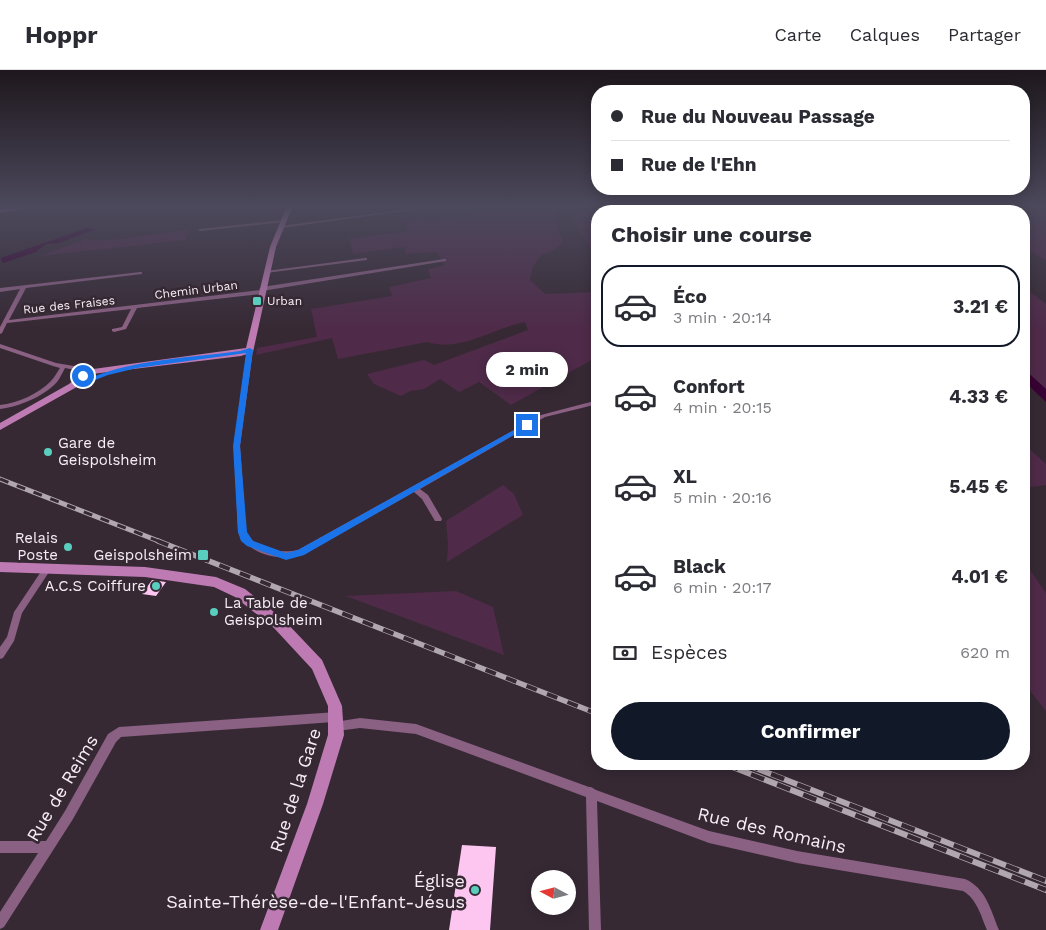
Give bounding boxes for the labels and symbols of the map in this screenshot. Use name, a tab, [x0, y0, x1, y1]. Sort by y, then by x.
street label: Chemin Urban	[154, 278, 238, 302]
street label: Rue des Fraises	[22, 293, 116, 317]
place label: Urban	[267, 294, 302, 308]
marker: Urban	[251, 295, 263, 307]
callout: 2 min	[486, 352, 568, 388]
route start	[72, 365, 94, 387]
route end	[516, 414, 538, 436]
place label: Gare de Geispolsheim	[58, 434, 157, 469]
marker: Gare de Geispolsheim	[42, 446, 54, 458]
place label: Relais Poste	[15, 529, 58, 564]
marker: Relais Poste	[62, 541, 74, 553]
place label: Geispolsheim	[93, 546, 192, 564]
marker: Geispolsheim	[196, 548, 210, 562]
place label: A.C.S Coiffure	[45, 577, 146, 595]
marker: A.C.S Coiffure	[150, 580, 162, 592]
place label: La Table de Geispolsheim	[224, 594, 323, 629]
marker: La Table de Geispolsheim	[208, 606, 220, 618]
street label: Rue de la Gare	[265, 725, 325, 855]
street label: Rue de Reims	[22, 731, 102, 845]
street label: Rue des Romains	[696, 803, 848, 857]
place label: Église Sainte-Thérèse-de-l'Enfant-Jésus	[166, 870, 465, 912]
north arrow	[531, 870, 576, 915]
marker: Église Sainte-Thérèse-de-l'Enfant-Jésus	[469, 884, 481, 896]

